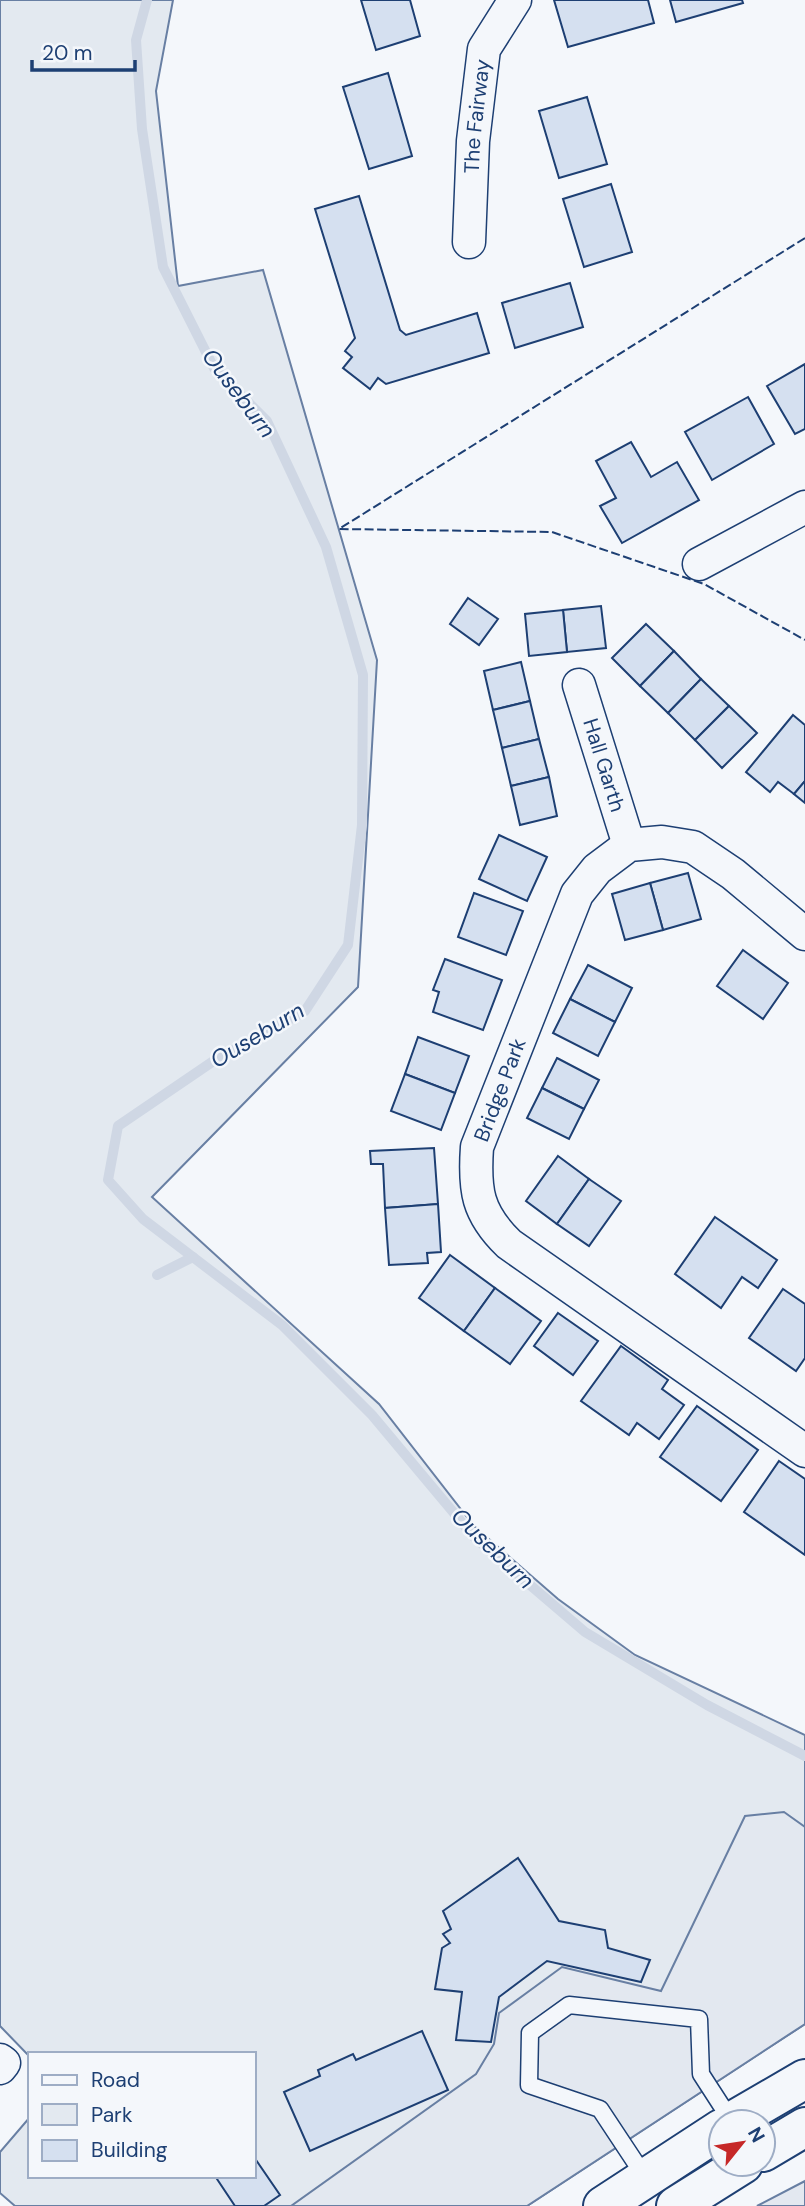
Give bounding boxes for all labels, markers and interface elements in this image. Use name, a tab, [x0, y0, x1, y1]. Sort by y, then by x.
scale bar	[32, 28, 135, 72]
text: 20 m	[42, 39, 93, 67]
street label: The Fairway	[458, 57, 497, 174]
water label: Ouseburn	[196, 342, 282, 444]
street label: Hall Garth	[576, 715, 632, 815]
water label: Ouseburn	[204, 995, 310, 1075]
street label: Bridge Park	[467, 1034, 533, 1146]
water label: Ouseburn	[445, 1501, 541, 1595]
legend	[28, 2052, 256, 2178]
text: Road	[91, 2066, 140, 2094]
text: Park	[91, 2101, 133, 2129]
north arrow	[707, 2108, 777, 2178]
text: N	[742, 2122, 771, 2147]
text: Building	[91, 2136, 168, 2164]

